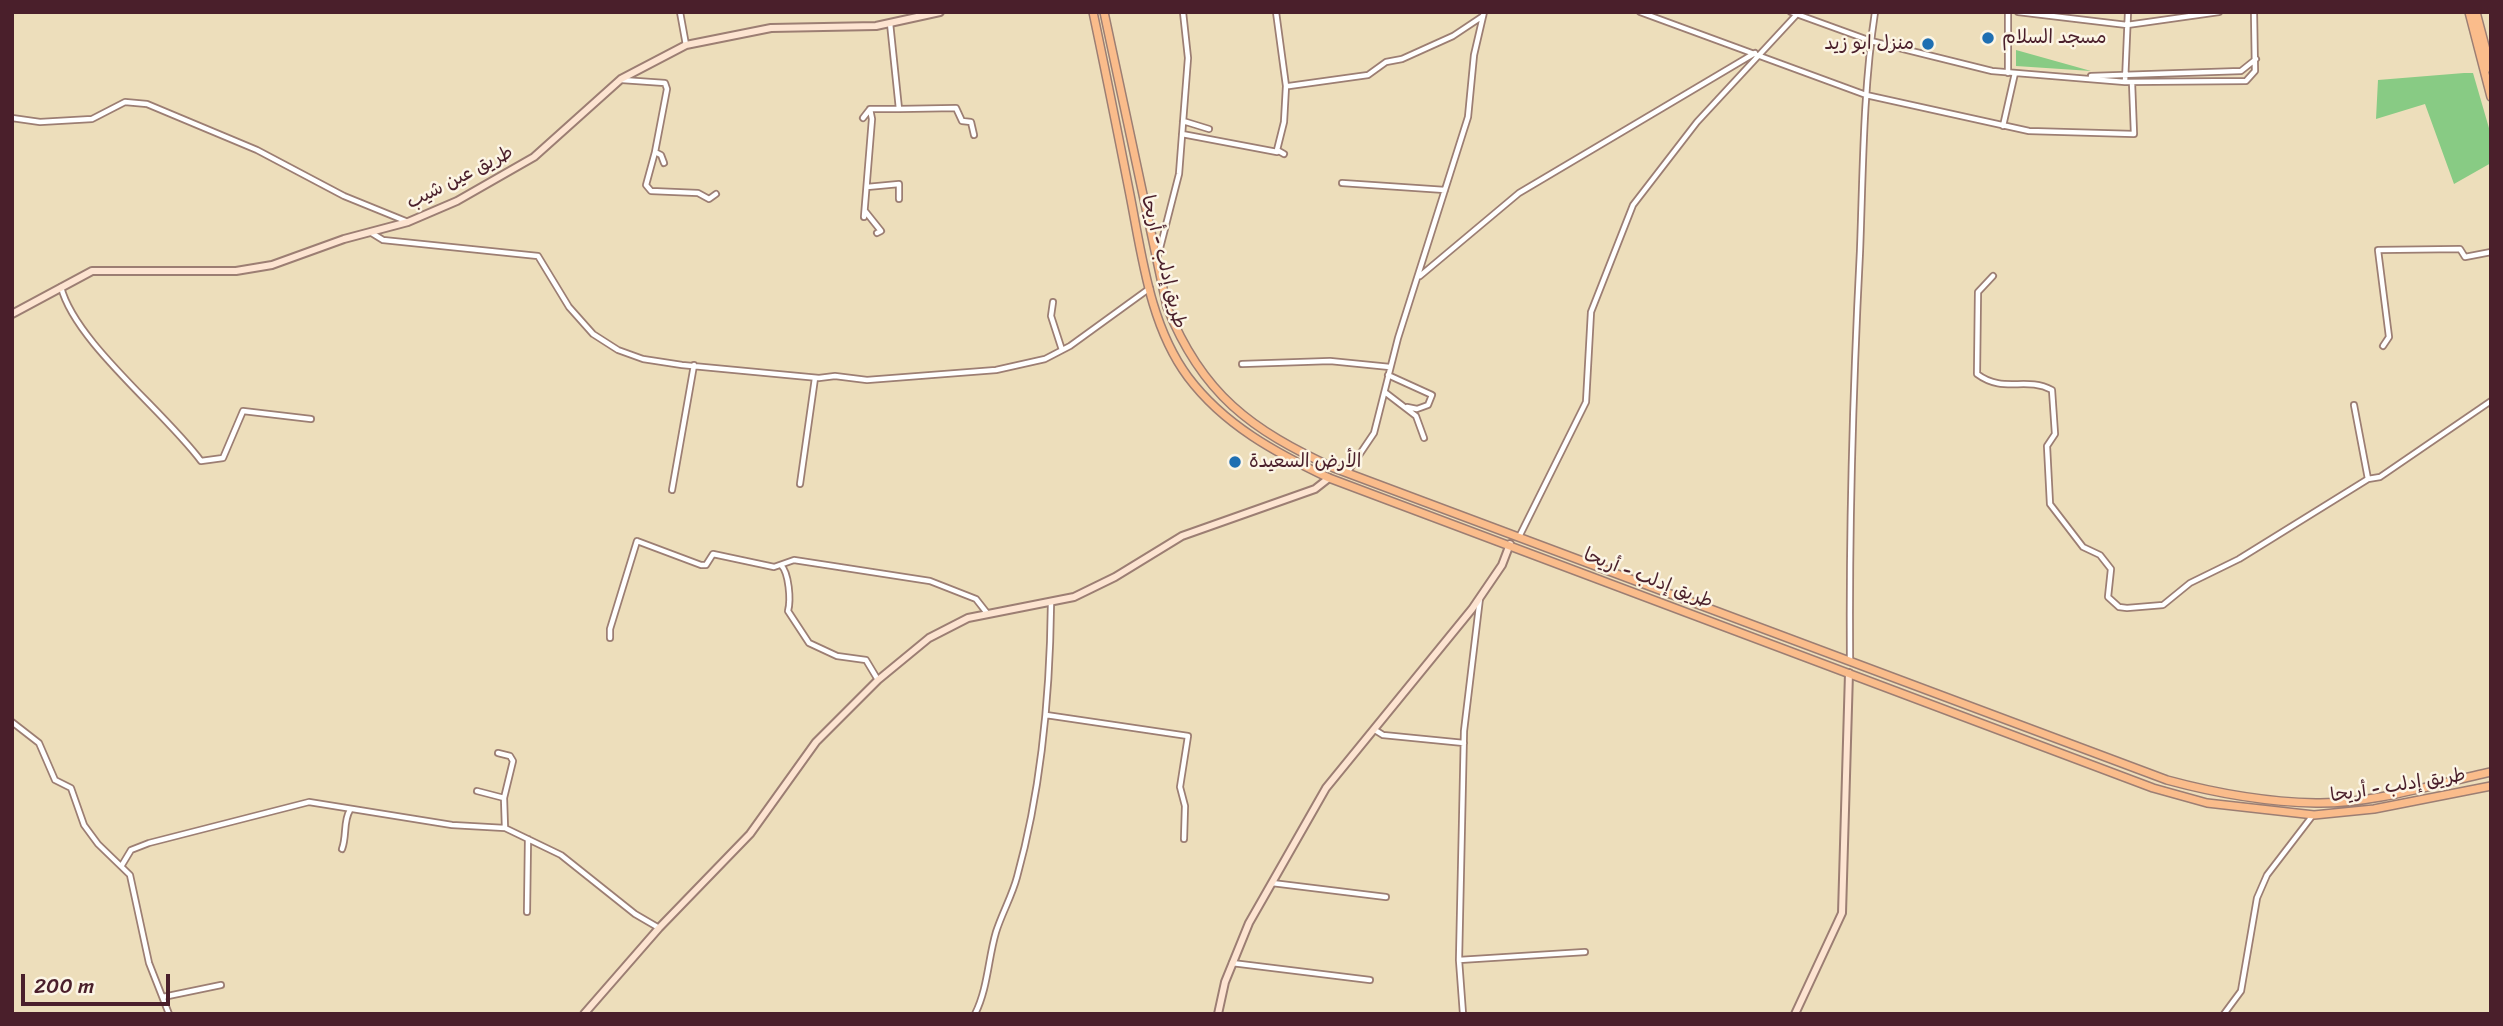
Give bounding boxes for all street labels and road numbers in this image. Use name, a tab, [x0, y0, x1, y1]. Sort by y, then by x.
street label: طريق عين شيب	[403, 141, 517, 215]
street label: طريق إدلب - أريحا	[1135, 193, 1191, 331]
street label: طريق إدلب - أريحا	[1580, 544, 1716, 614]
street label: طريق إدلب - أريحا	[2329, 764, 2467, 808]

